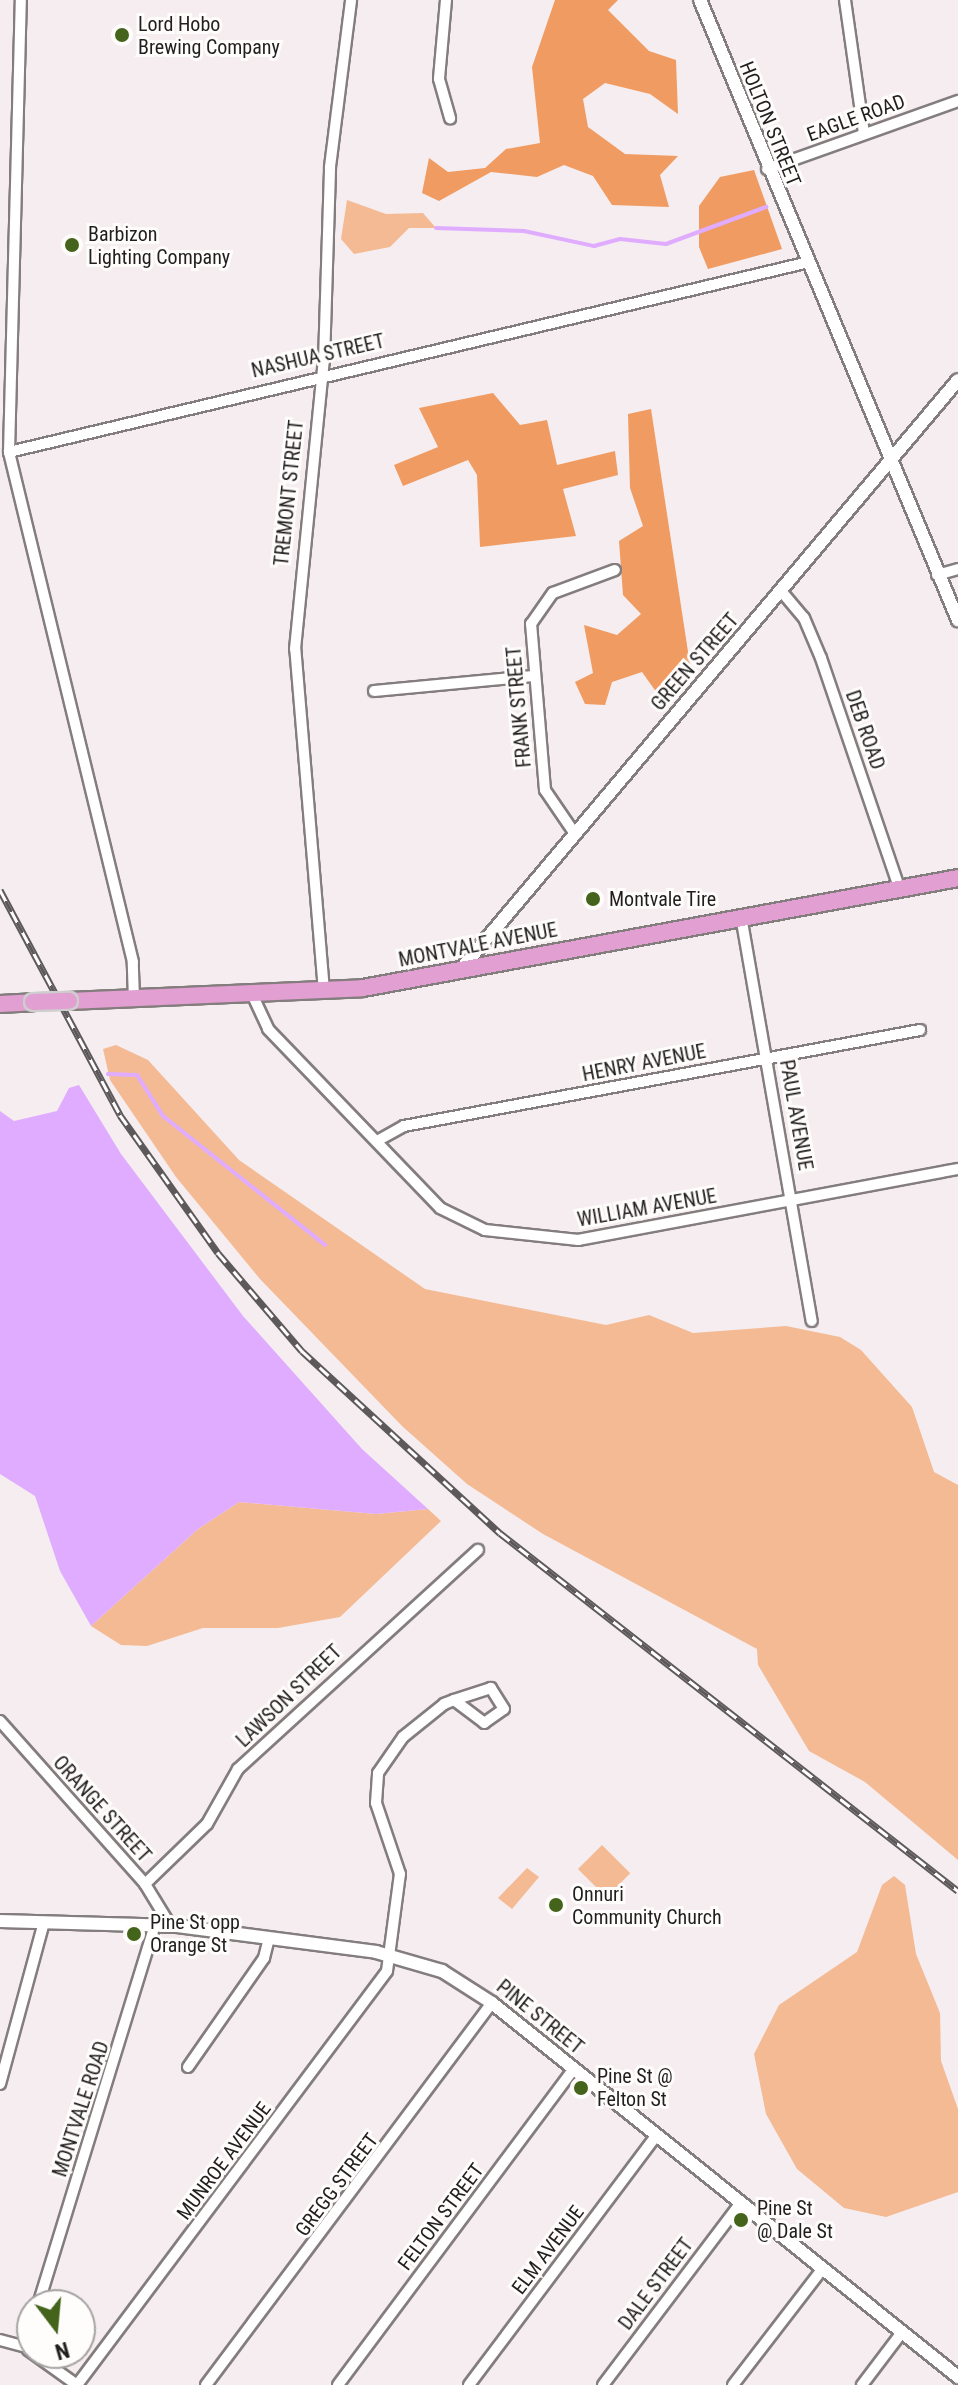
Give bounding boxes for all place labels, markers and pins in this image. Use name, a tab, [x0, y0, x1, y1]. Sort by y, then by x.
place label: Lord Hobo Brewing Company	[138, 12, 280, 59]
marker: Lord Hobo Brewing Company	[113, 26, 131, 44]
place label: Barbizon Lighting Company	[88, 222, 230, 269]
marker: Barbizon Lighting Company	[63, 236, 81, 254]
place label: Montvale Tire	[609, 887, 717, 911]
marker: Montvale Tire	[584, 890, 602, 908]
place label: Onnuri Community Church	[572, 1882, 722, 1929]
marker: Onnuri Community Church	[547, 1896, 565, 1914]
place label: Pine St opp Orange St	[150, 1910, 240, 1957]
marker: Pine St opp Orange St	[125, 1925, 143, 1943]
place label: Pine St @ Felton St	[597, 2064, 673, 2111]
marker: Pine St @ Felton St	[572, 2079, 590, 2097]
place label: Pine St @ Dale St	[757, 2196, 833, 2243]
marker: Pine St @ Dale St	[732, 2211, 750, 2229]

